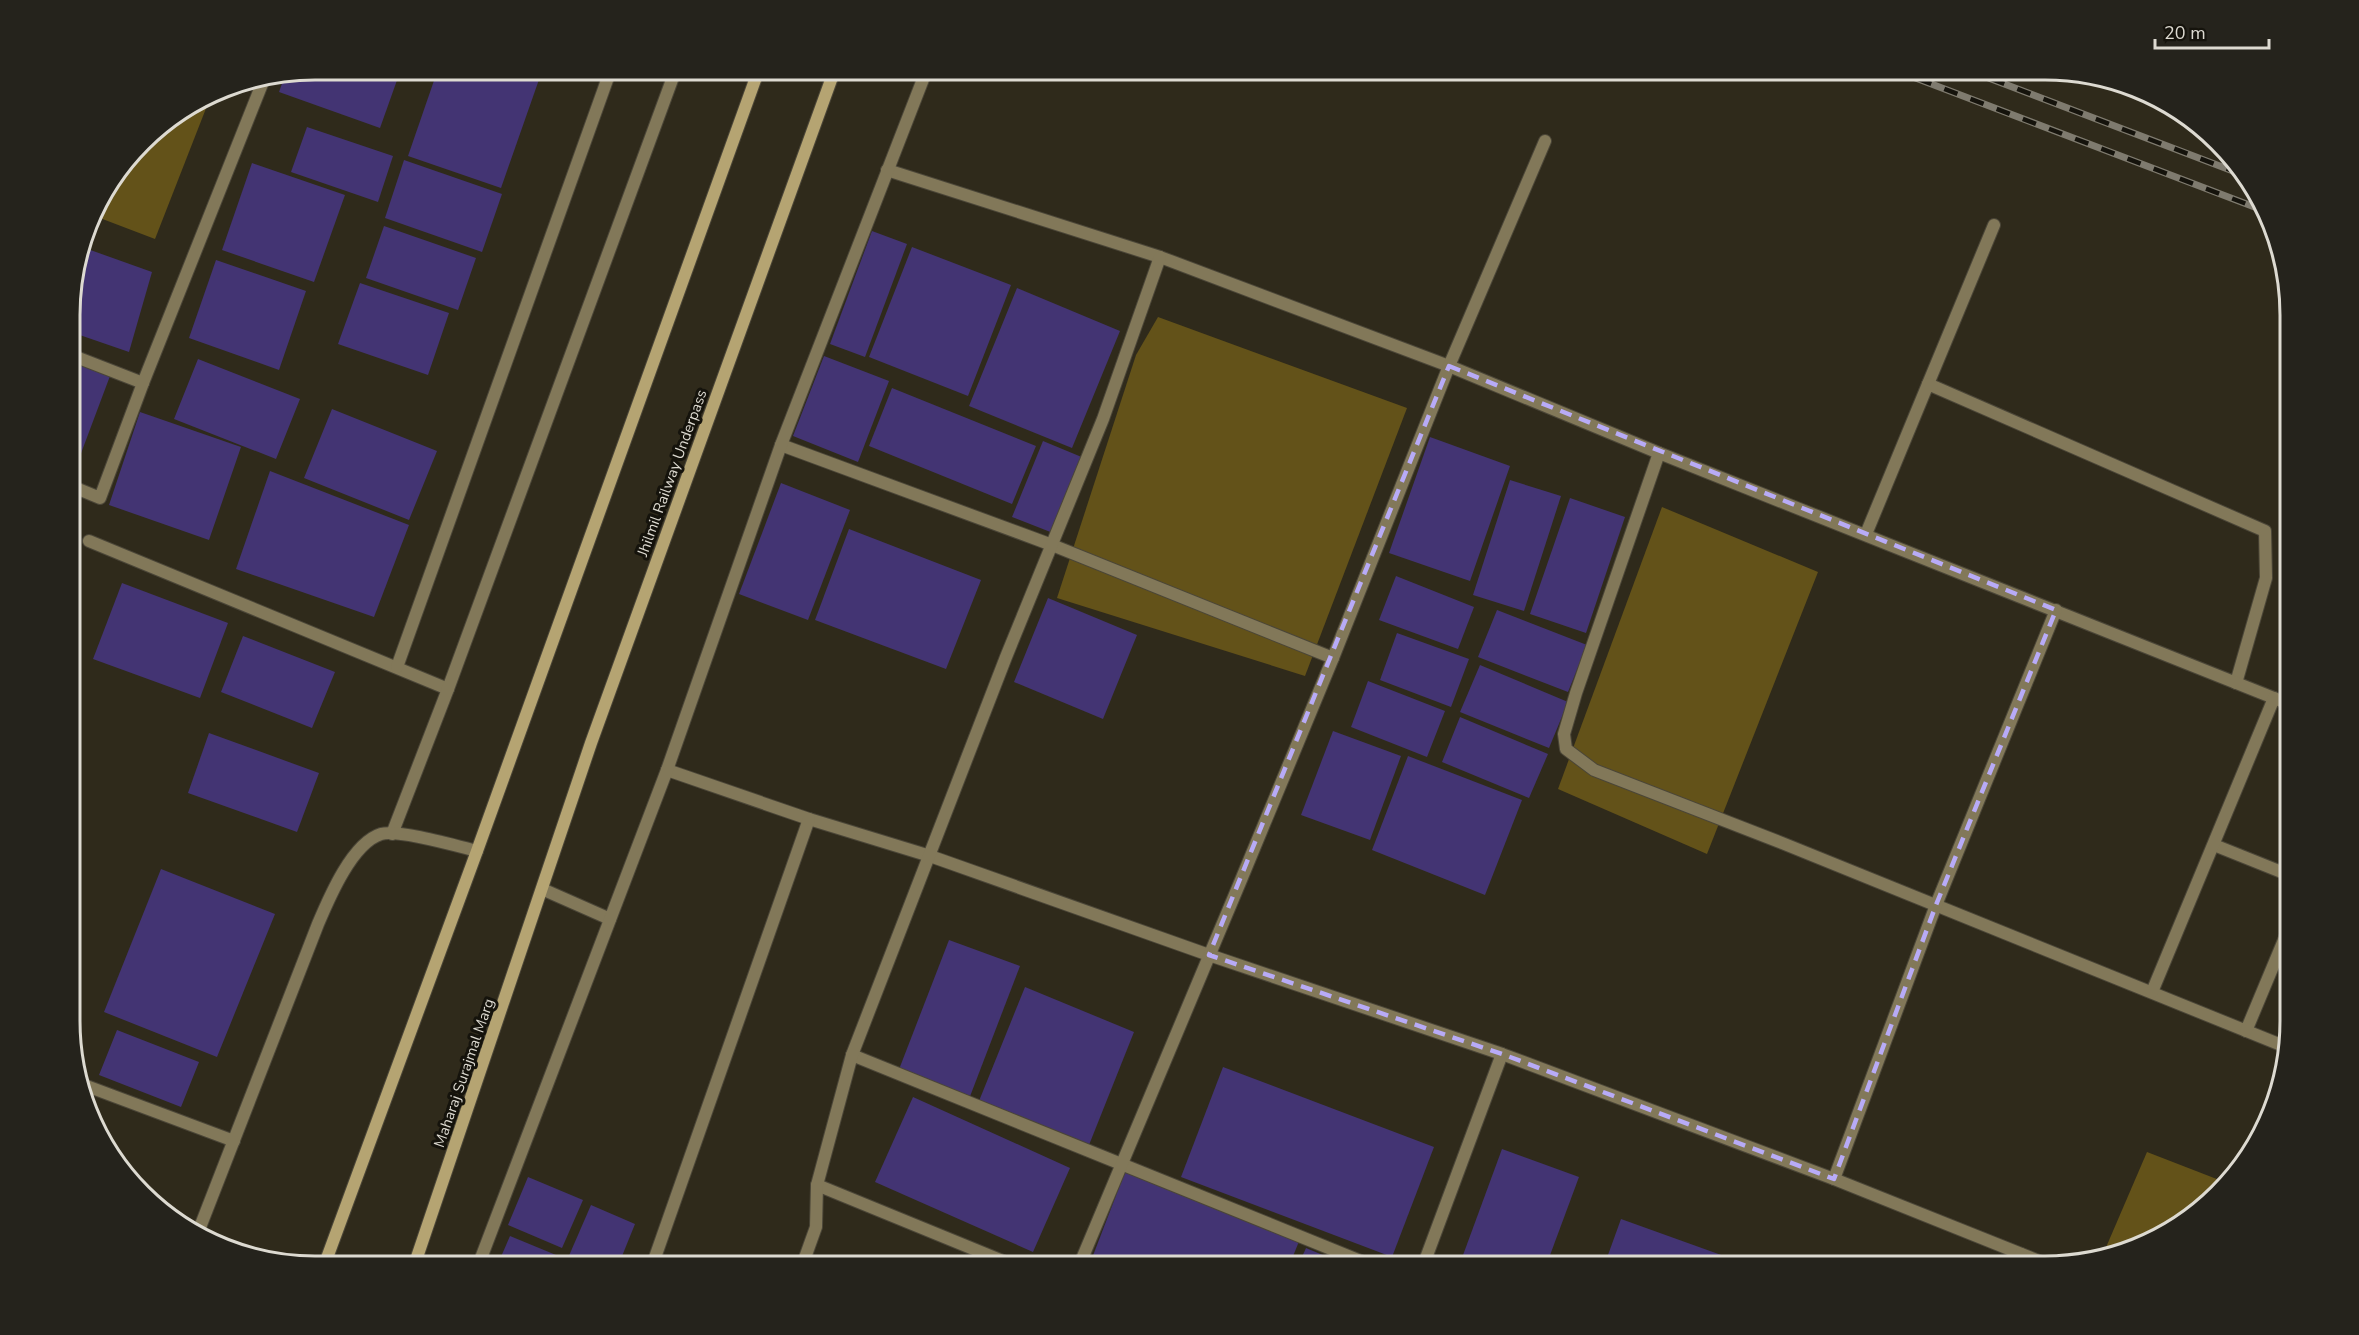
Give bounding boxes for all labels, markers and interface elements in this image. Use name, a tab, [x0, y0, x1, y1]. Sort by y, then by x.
scale bar	[2155, 12, 2269, 50]
text: 20 m	[2164, 21, 2206, 45]
street label: Jhilmil Railway Underpass	[632, 387, 712, 560]
street label: Maharaj Surajmal Marg	[429, 996, 499, 1150]

